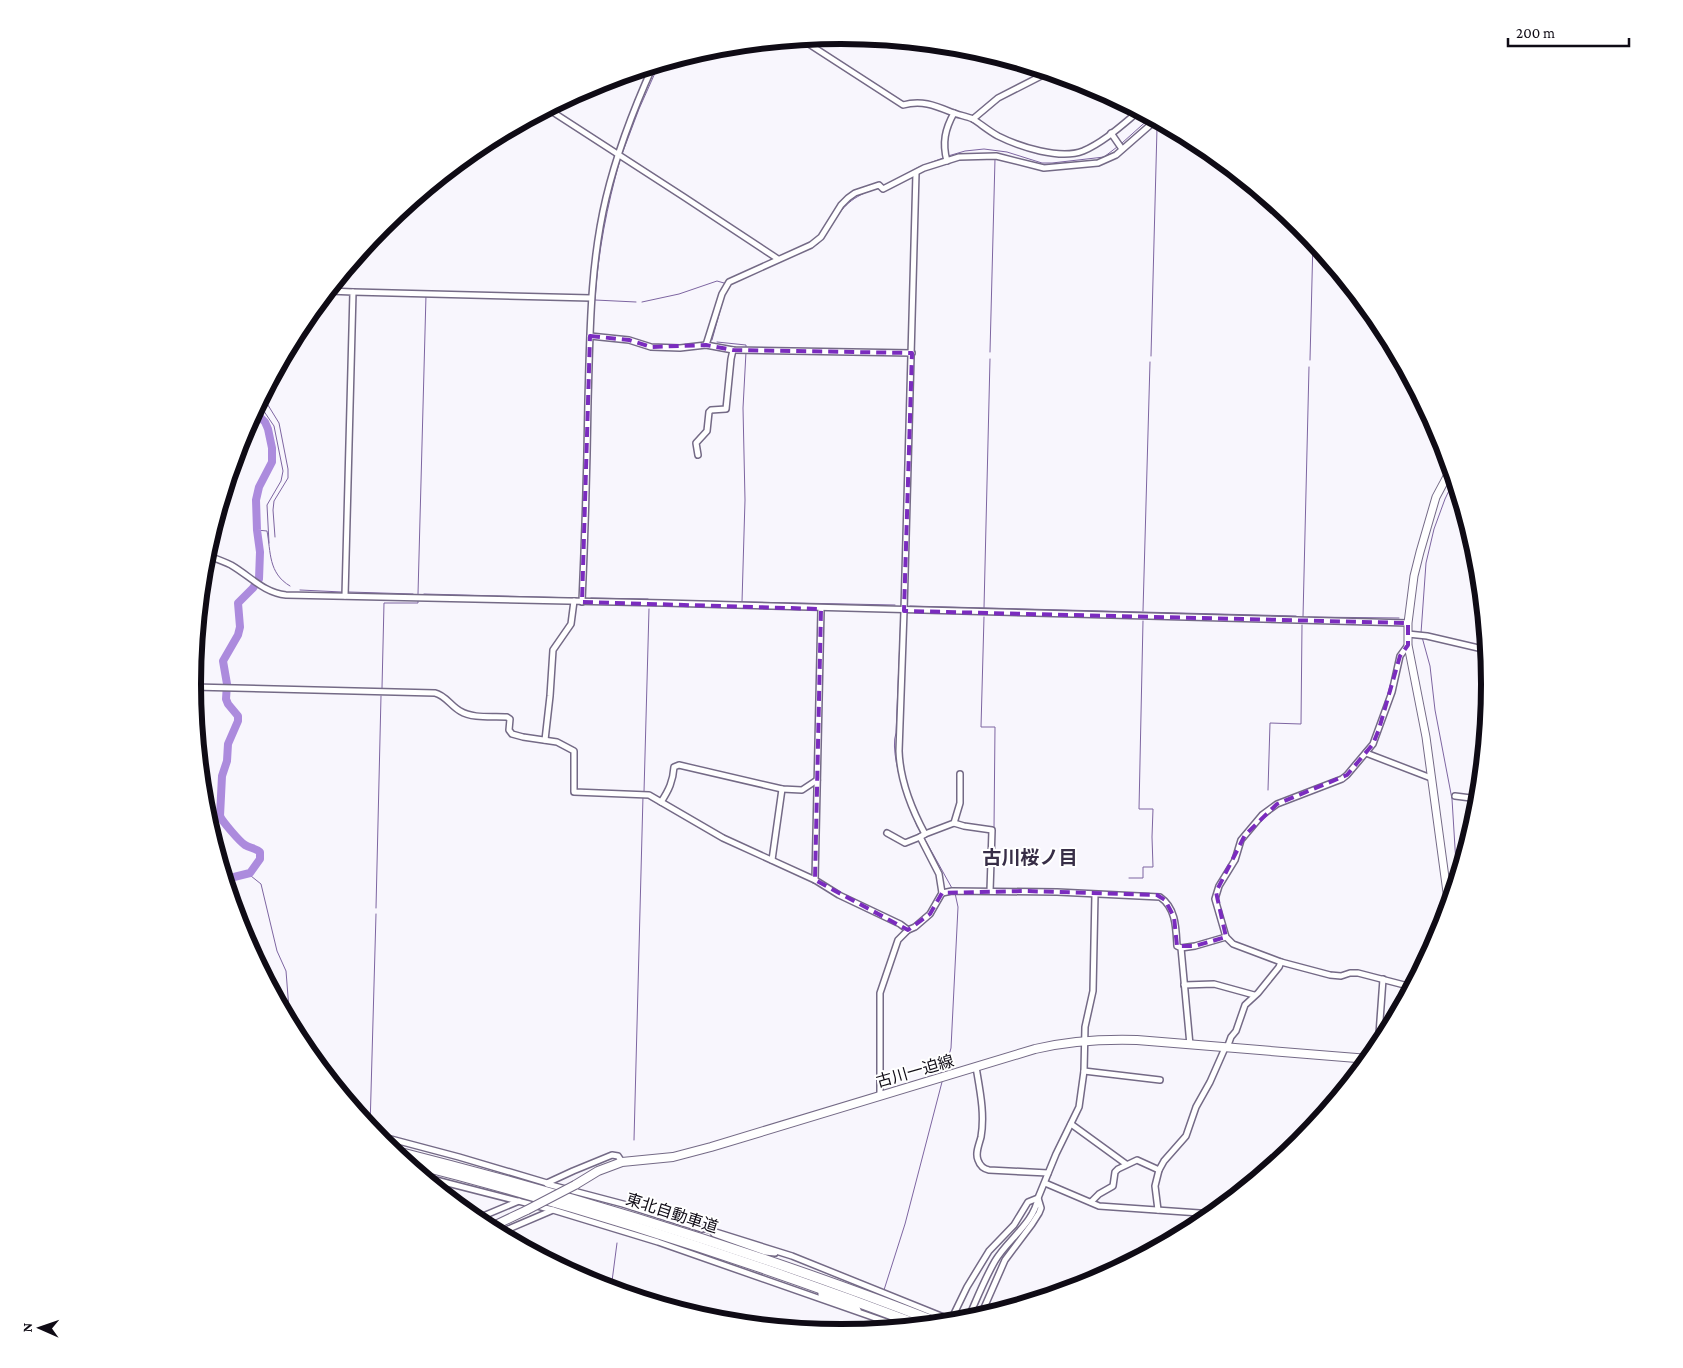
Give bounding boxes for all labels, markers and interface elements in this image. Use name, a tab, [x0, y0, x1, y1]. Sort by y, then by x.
scale bar	[1508, 15, 1629, 47]
text: 200 m	[1516, 25, 1555, 41]
district label: 古川桜ノ目	[982, 847, 1078, 868]
street label: 古川一迫線	[874, 1052, 956, 1090]
street label: 東北自動車道	[624, 1190, 720, 1236]
north arrow	[15, 1303, 65, 1353]
text: N	[19, 1322, 35, 1333]

